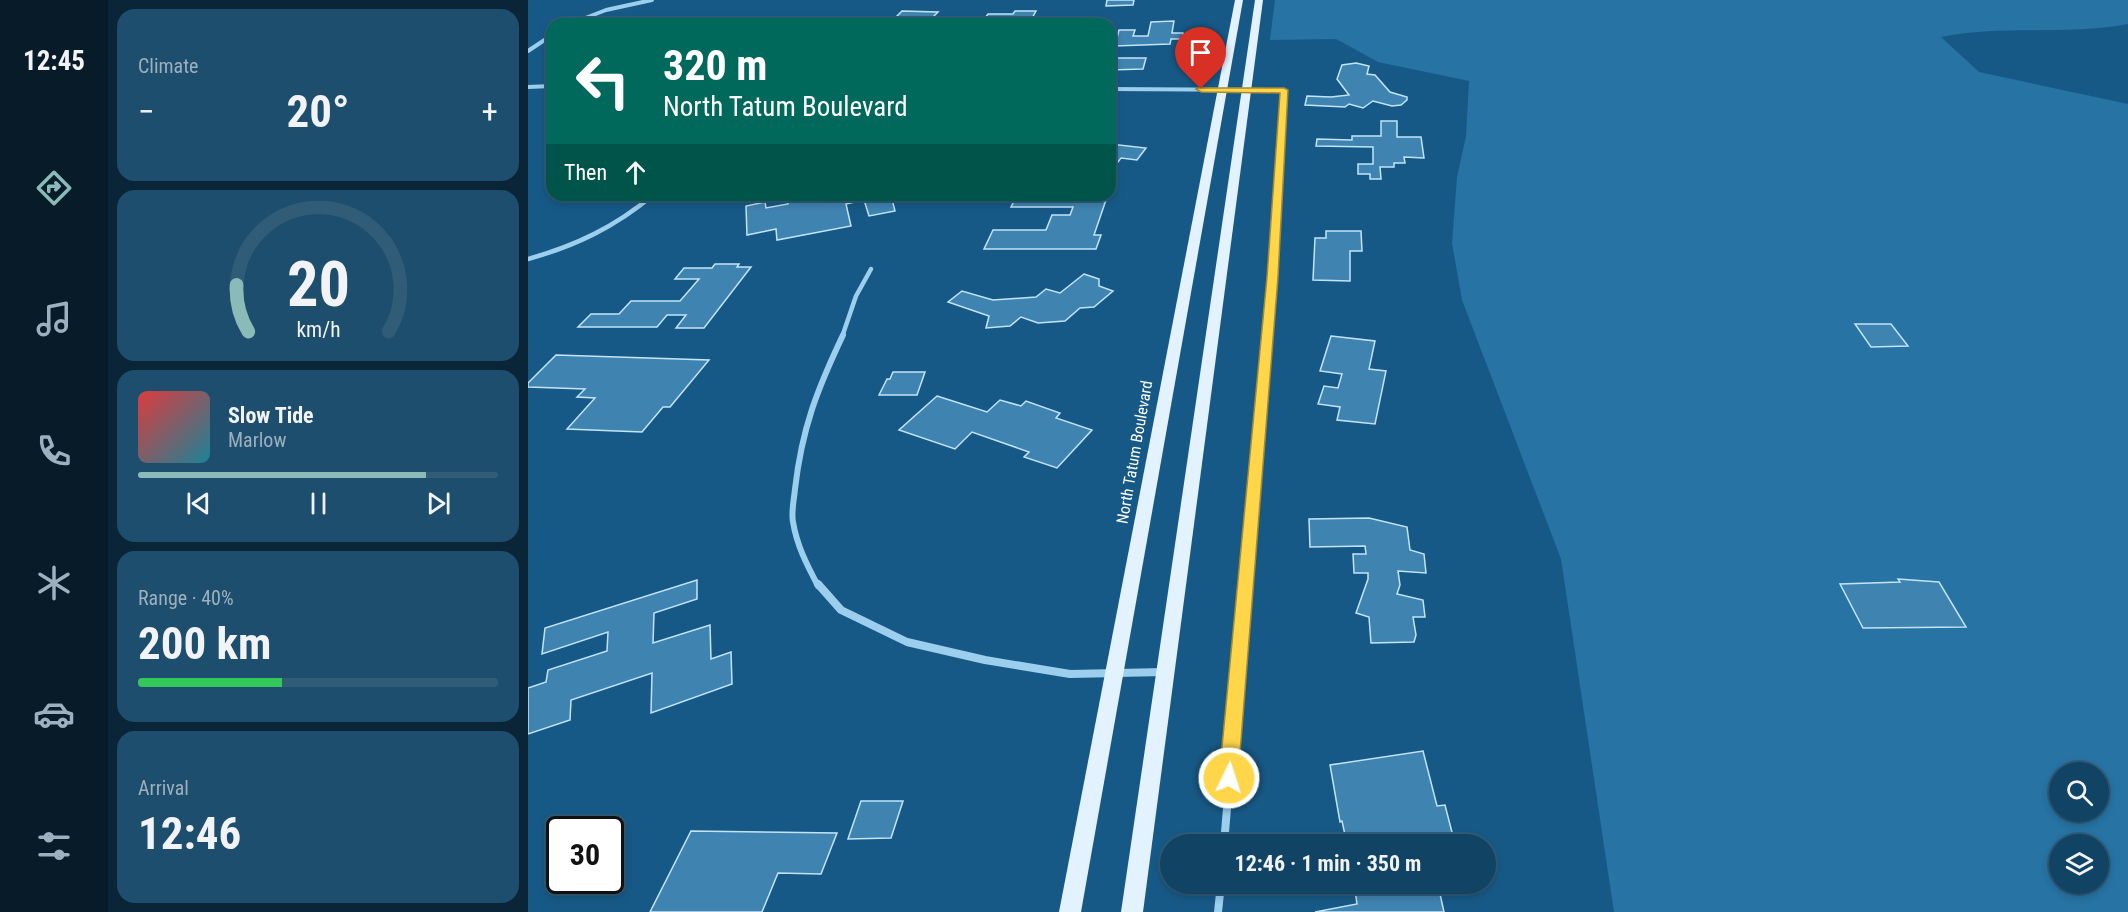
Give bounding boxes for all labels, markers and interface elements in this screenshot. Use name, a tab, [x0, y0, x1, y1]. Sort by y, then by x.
pin	[1175, 27, 1226, 89]
icon: arrive	[1184, 36, 1217, 69]
text: 320 m	[663, 41, 768, 90]
icon: left	[564, 42, 642, 120]
text: 12:45	[23, 45, 85, 77]
text: Climate	[138, 54, 198, 78]
text: 20°	[287, 85, 350, 138]
text: North Tatum Boulevard	[663, 91, 908, 123]
text: −	[138, 92, 155, 131]
text: +	[482, 92, 498, 131]
icon: ahead	[619, 156, 652, 189]
text: Then	[564, 160, 607, 185]
icon: directions	[33, 167, 75, 209]
text: 20	[286, 249, 350, 322]
icon: music	[33, 298, 75, 340]
text: km/h	[296, 318, 340, 343]
street label: North Tatum Boulevard	[1113, 379, 1156, 525]
text: Slow Tide	[228, 403, 314, 428]
text: Marlow	[228, 428, 286, 452]
icon: phone	[33, 430, 75, 472]
icon: previous	[182, 487, 215, 520]
icon: pause	[302, 487, 335, 520]
icon: next	[422, 487, 455, 520]
icon: climate	[33, 562, 75, 604]
text: Range · 40%	[138, 586, 234, 610]
text: 200 km	[138, 617, 271, 670]
icon: car	[33, 693, 75, 735]
position arrow	[1197, 746, 1261, 810]
map controls	[2049, 762, 2109, 894]
button: search	[2049, 762, 2109, 822]
text: Arrival	[138, 776, 189, 800]
text: 12:46	[138, 807, 241, 860]
speed limit sign: 30	[546, 816, 624, 894]
icon: filters	[33, 825, 75, 867]
button: layers	[2049, 834, 2109, 894]
text: 12:46 · 1 min · 350 m	[1235, 851, 1421, 876]

